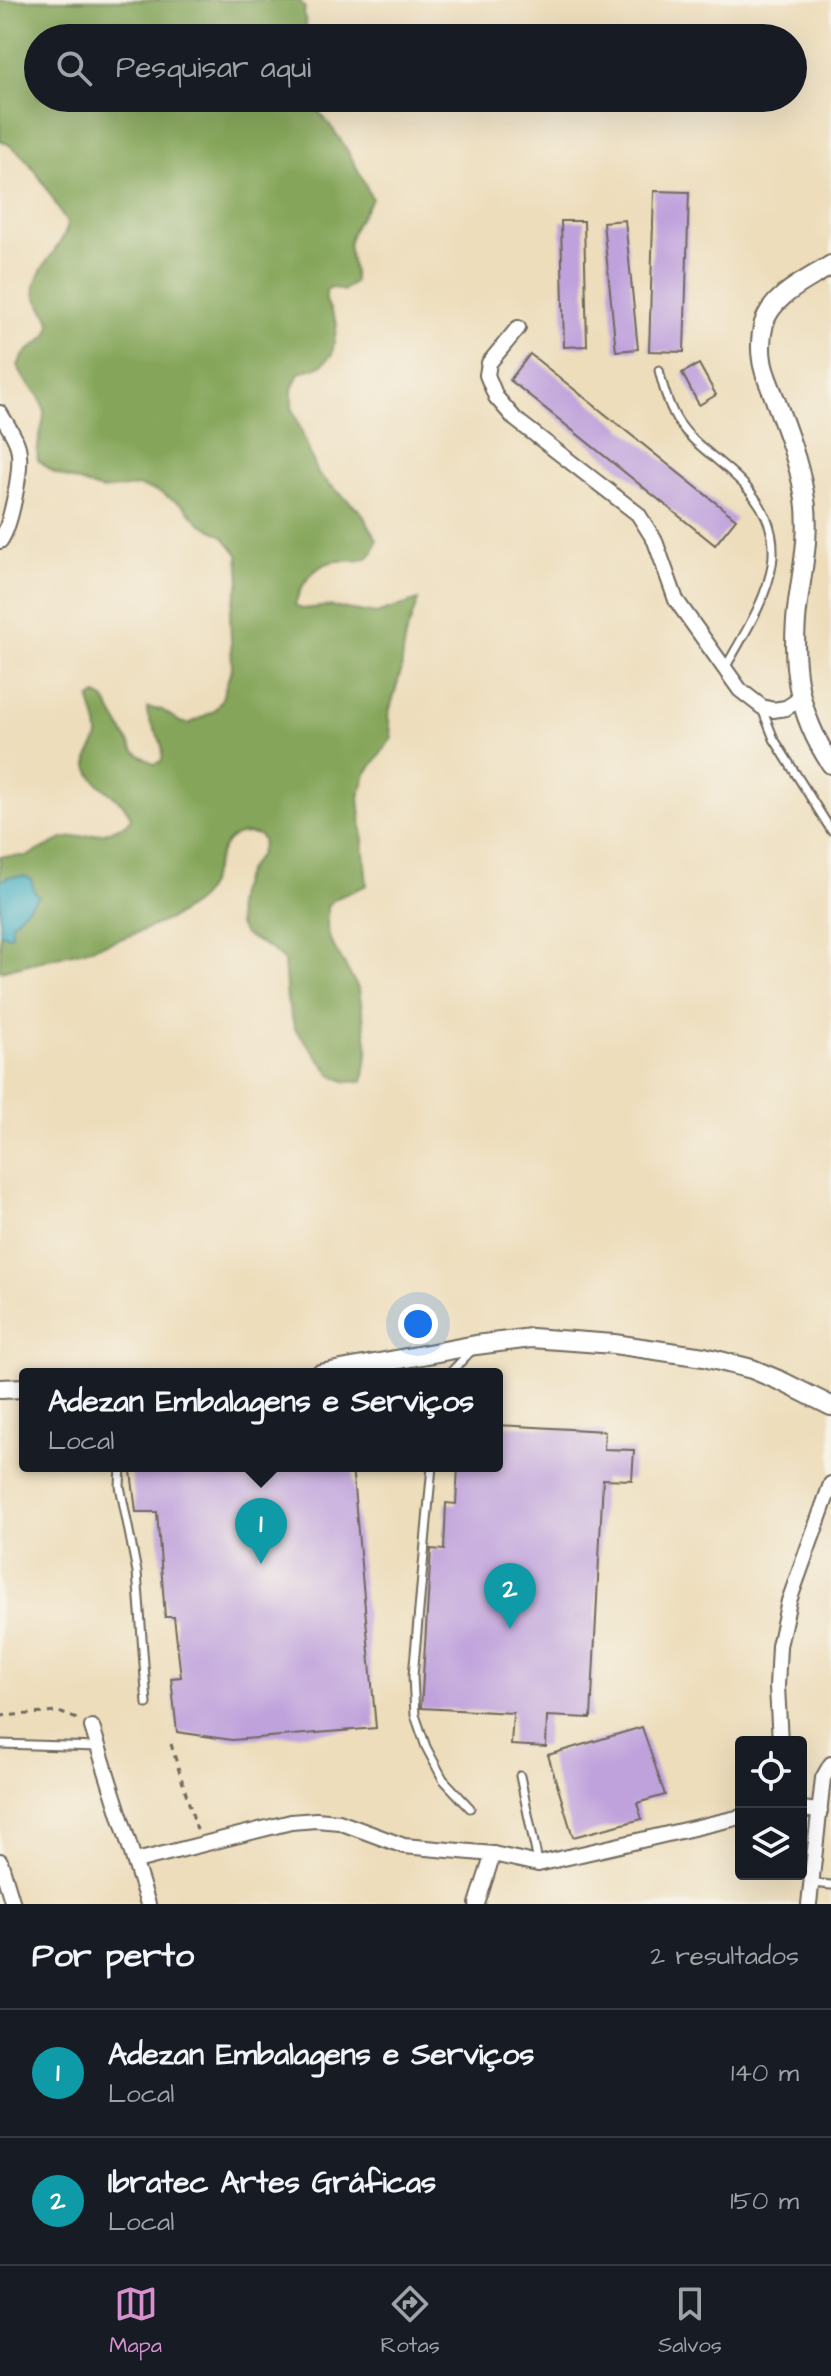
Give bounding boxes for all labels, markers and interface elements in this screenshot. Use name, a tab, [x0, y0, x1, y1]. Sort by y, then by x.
search box	[24, 24, 807, 112]
icon: search	[52, 46, 96, 90]
text: Pesquisar aqui	[116, 47, 311, 89]
your location	[398, 1304, 438, 1344]
popup	[19, 1368, 503, 1472]
text: Adezan Embalagens e Serviços	[48, 1381, 474, 1423]
text: Local	[48, 1423, 114, 1459]
pin: 1	[235, 1498, 287, 1564]
pin: 2	[484, 1563, 536, 1629]
map controls	[735, 1736, 807, 1880]
button: locate	[735, 1736, 807, 1808]
button: layers	[735, 1808, 807, 1880]
text: Por perto	[32, 1932, 194, 1980]
text: 2 resultados	[650, 1938, 799, 1974]
text: Adezan Embalagens e Serviços	[108, 2034, 534, 2076]
text: 1	[56, 2055, 60, 2091]
text: 140 m	[731, 2055, 799, 2091]
text: Local	[108, 2076, 174, 2112]
text: Ibratec Artes Gráficas	[108, 2162, 436, 2204]
text: 2	[51, 2183, 65, 2219]
text: 150 m	[730, 2183, 799, 2219]
text: Local	[108, 2204, 174, 2240]
tab: Mapa	[109, 2282, 162, 2361]
tab: Rotas	[381, 2282, 440, 2361]
tab: Salvos	[658, 2282, 722, 2361]

